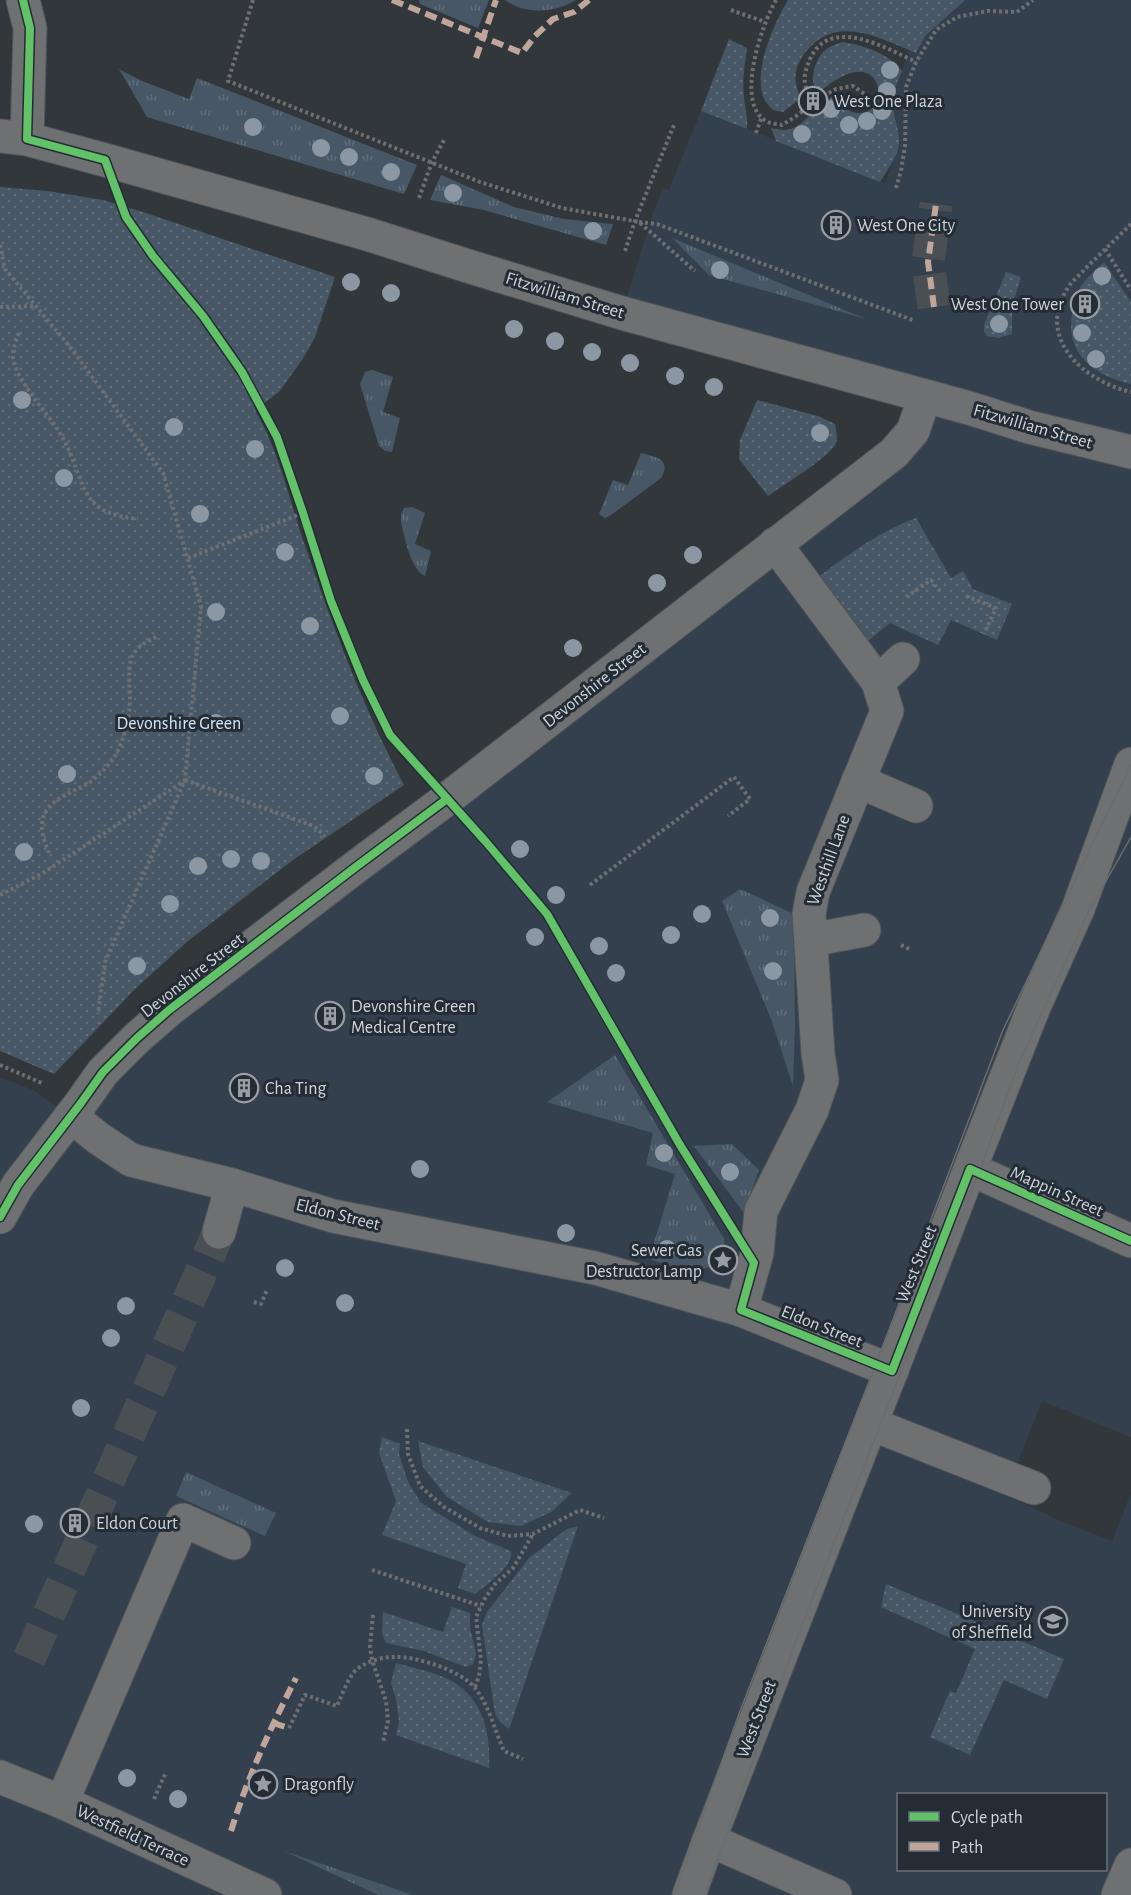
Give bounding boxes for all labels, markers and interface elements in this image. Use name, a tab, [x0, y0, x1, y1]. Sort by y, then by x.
building icon: West One Plaza	[797, 85, 829, 117]
place label: West One Plaza	[834, 93, 943, 111]
building icon: West One City	[820, 209, 852, 241]
place label: West One City	[857, 217, 955, 235]
street label: Fitzwilliam Street	[503, 269, 626, 323]
building icon: West One Tower	[1069, 288, 1101, 320]
place label: West One Tower	[951, 296, 1064, 314]
street label: Fitzwilliam Street	[971, 401, 1095, 453]
street label: Devonshire Street	[540, 640, 650, 731]
park label: Devonshire Green	[117, 715, 241, 733]
street label: Westhill Lane	[804, 813, 854, 908]
street label: Devonshire Street	[138, 930, 248, 1021]
place label: Devonshire Green Medical Centre	[351, 998, 476, 1037]
building icon: Devonshire Green Medical Centre	[314, 1000, 346, 1032]
building icon: Cha Ting	[228, 1072, 260, 1104]
place label: Cha Ting	[265, 1080, 326, 1098]
street label: Mappin Street	[1007, 1163, 1106, 1221]
street label: Eldon Street	[294, 1196, 382, 1234]
street label: West Street	[893, 1223, 941, 1305]
place label: Sewer Gas Destructor Lamp	[586, 1242, 702, 1281]
place icon: Sewer Gas Destructor Lamp	[707, 1244, 739, 1276]
street label: Eldon Street	[779, 1303, 865, 1351]
building icon: Eldon Court	[59, 1507, 91, 1539]
place label: Eldon Court	[96, 1515, 178, 1533]
place label: University of Sheffield	[952, 1603, 1032, 1642]
school or university icon: University of Sheffield	[1037, 1605, 1069, 1637]
street label: West Street	[734, 1678, 780, 1761]
place icon: Dragonfly	[247, 1768, 279, 1800]
place label: Dragonfly	[284, 1776, 354, 1794]
legend	[897, 1793, 1107, 1871]
street label: Westfield Terrace	[74, 1802, 192, 1870]
text: Cycle path	[951, 1809, 1023, 1827]
text: Path	[951, 1839, 983, 1857]

